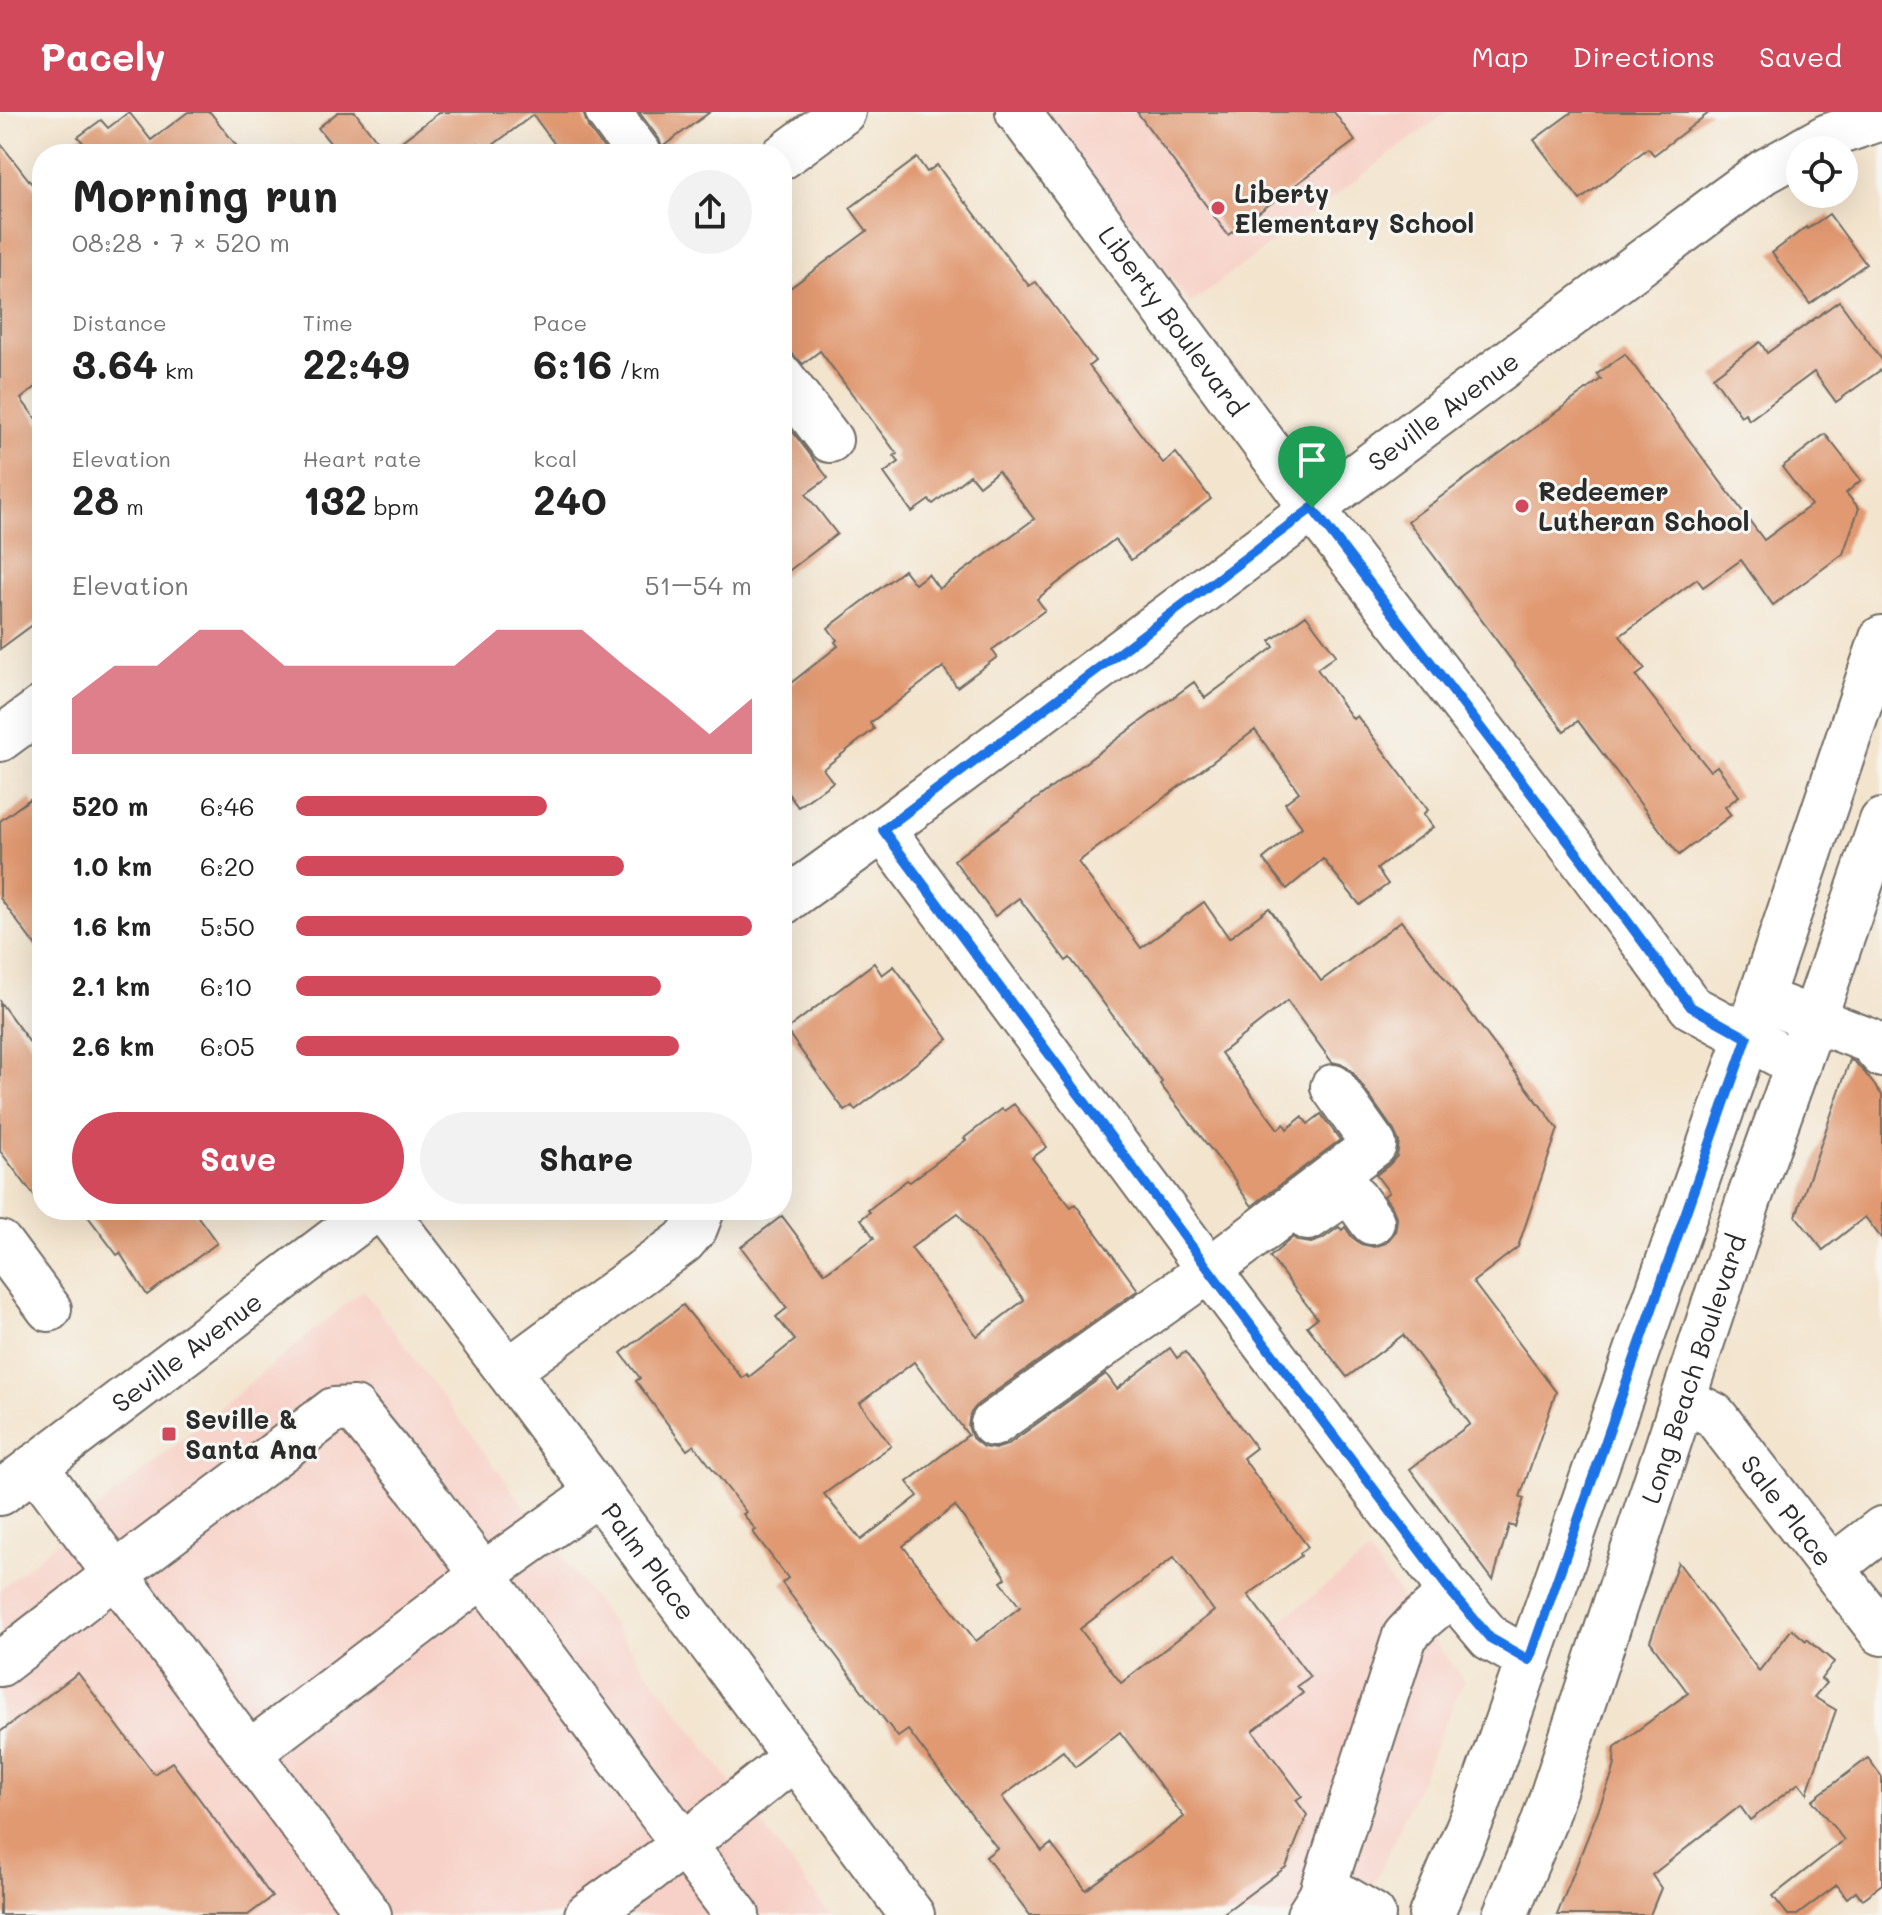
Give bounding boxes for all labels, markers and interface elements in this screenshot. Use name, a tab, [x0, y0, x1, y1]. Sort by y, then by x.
text: Pacely	[40, 31, 166, 81]
text: Map	[1472, 38, 1529, 74]
text: Directions	[1573, 38, 1715, 74]
text: Saved	[1759, 38, 1842, 74]
map controls	[1786, 136, 1858, 208]
button: locate	[1786, 136, 1858, 208]
text: Morning run	[72, 166, 338, 223]
button: share	[668, 170, 752, 254]
place label: Liberty Elementary School	[1234, 176, 1474, 240]
marker: Liberty Elementary School	[1209, 199, 1227, 217]
street label: Liberty Boulevard	[1091, 219, 1255, 423]
text: 08:28 · 7 × 520 m	[72, 225, 290, 259]
text: Distance	[72, 308, 167, 337]
text: Time	[303, 308, 353, 337]
text: Pace	[533, 308, 587, 337]
text: 3.64	[72, 337, 158, 389]
text: 22:49	[303, 337, 409, 389]
text: 6:16	[533, 337, 612, 389]
street label: Seville Avenue	[1361, 343, 1525, 479]
text: km	[158, 356, 194, 385]
text: /km	[612, 356, 660, 385]
pin	[1278, 426, 1346, 508]
icon: arrive	[1290, 438, 1334, 482]
text: Elevation	[72, 444, 171, 473]
text: Heart rate	[303, 444, 421, 473]
text: kcal	[533, 444, 577, 473]
text: 28	[72, 473, 119, 525]
text: 132	[303, 473, 367, 525]
text: 240	[533, 473, 607, 525]
place label: Redeemer Lutheran School	[1538, 474, 1749, 538]
text: m	[119, 492, 144, 521]
text: bpm	[367, 492, 419, 521]
marker: Redeemer Lutheran School	[1513, 497, 1531, 515]
text: Elevation	[72, 568, 189, 602]
text: 51–54 m	[644, 568, 752, 602]
text: 520 m	[72, 789, 148, 823]
text: 6:46	[200, 789, 255, 823]
text: 1.0 km	[72, 849, 152, 883]
text: 6:20	[200, 849, 254, 883]
text: 1.6 km	[72, 909, 151, 943]
text: 5:50	[200, 909, 254, 943]
text: 2.1 km	[72, 969, 150, 1003]
text: 6:10	[200, 969, 251, 1003]
text: 2.6 km	[72, 1029, 154, 1063]
text: 6:05	[200, 1029, 255, 1063]
button: Save	[72, 1112, 404, 1204]
button: Share	[420, 1112, 752, 1204]
street label: Long Beach Boulevard	[1633, 1230, 1753, 1508]
street label: Seville Avenue	[105, 1284, 269, 1420]
place label: Seville & Santa Ana	[185, 1402, 318, 1466]
marker: Seville & Santa Ana	[160, 1425, 178, 1443]
street label: Sale Place	[1734, 1448, 1841, 1573]
street label: Palm Place	[594, 1496, 704, 1627]

